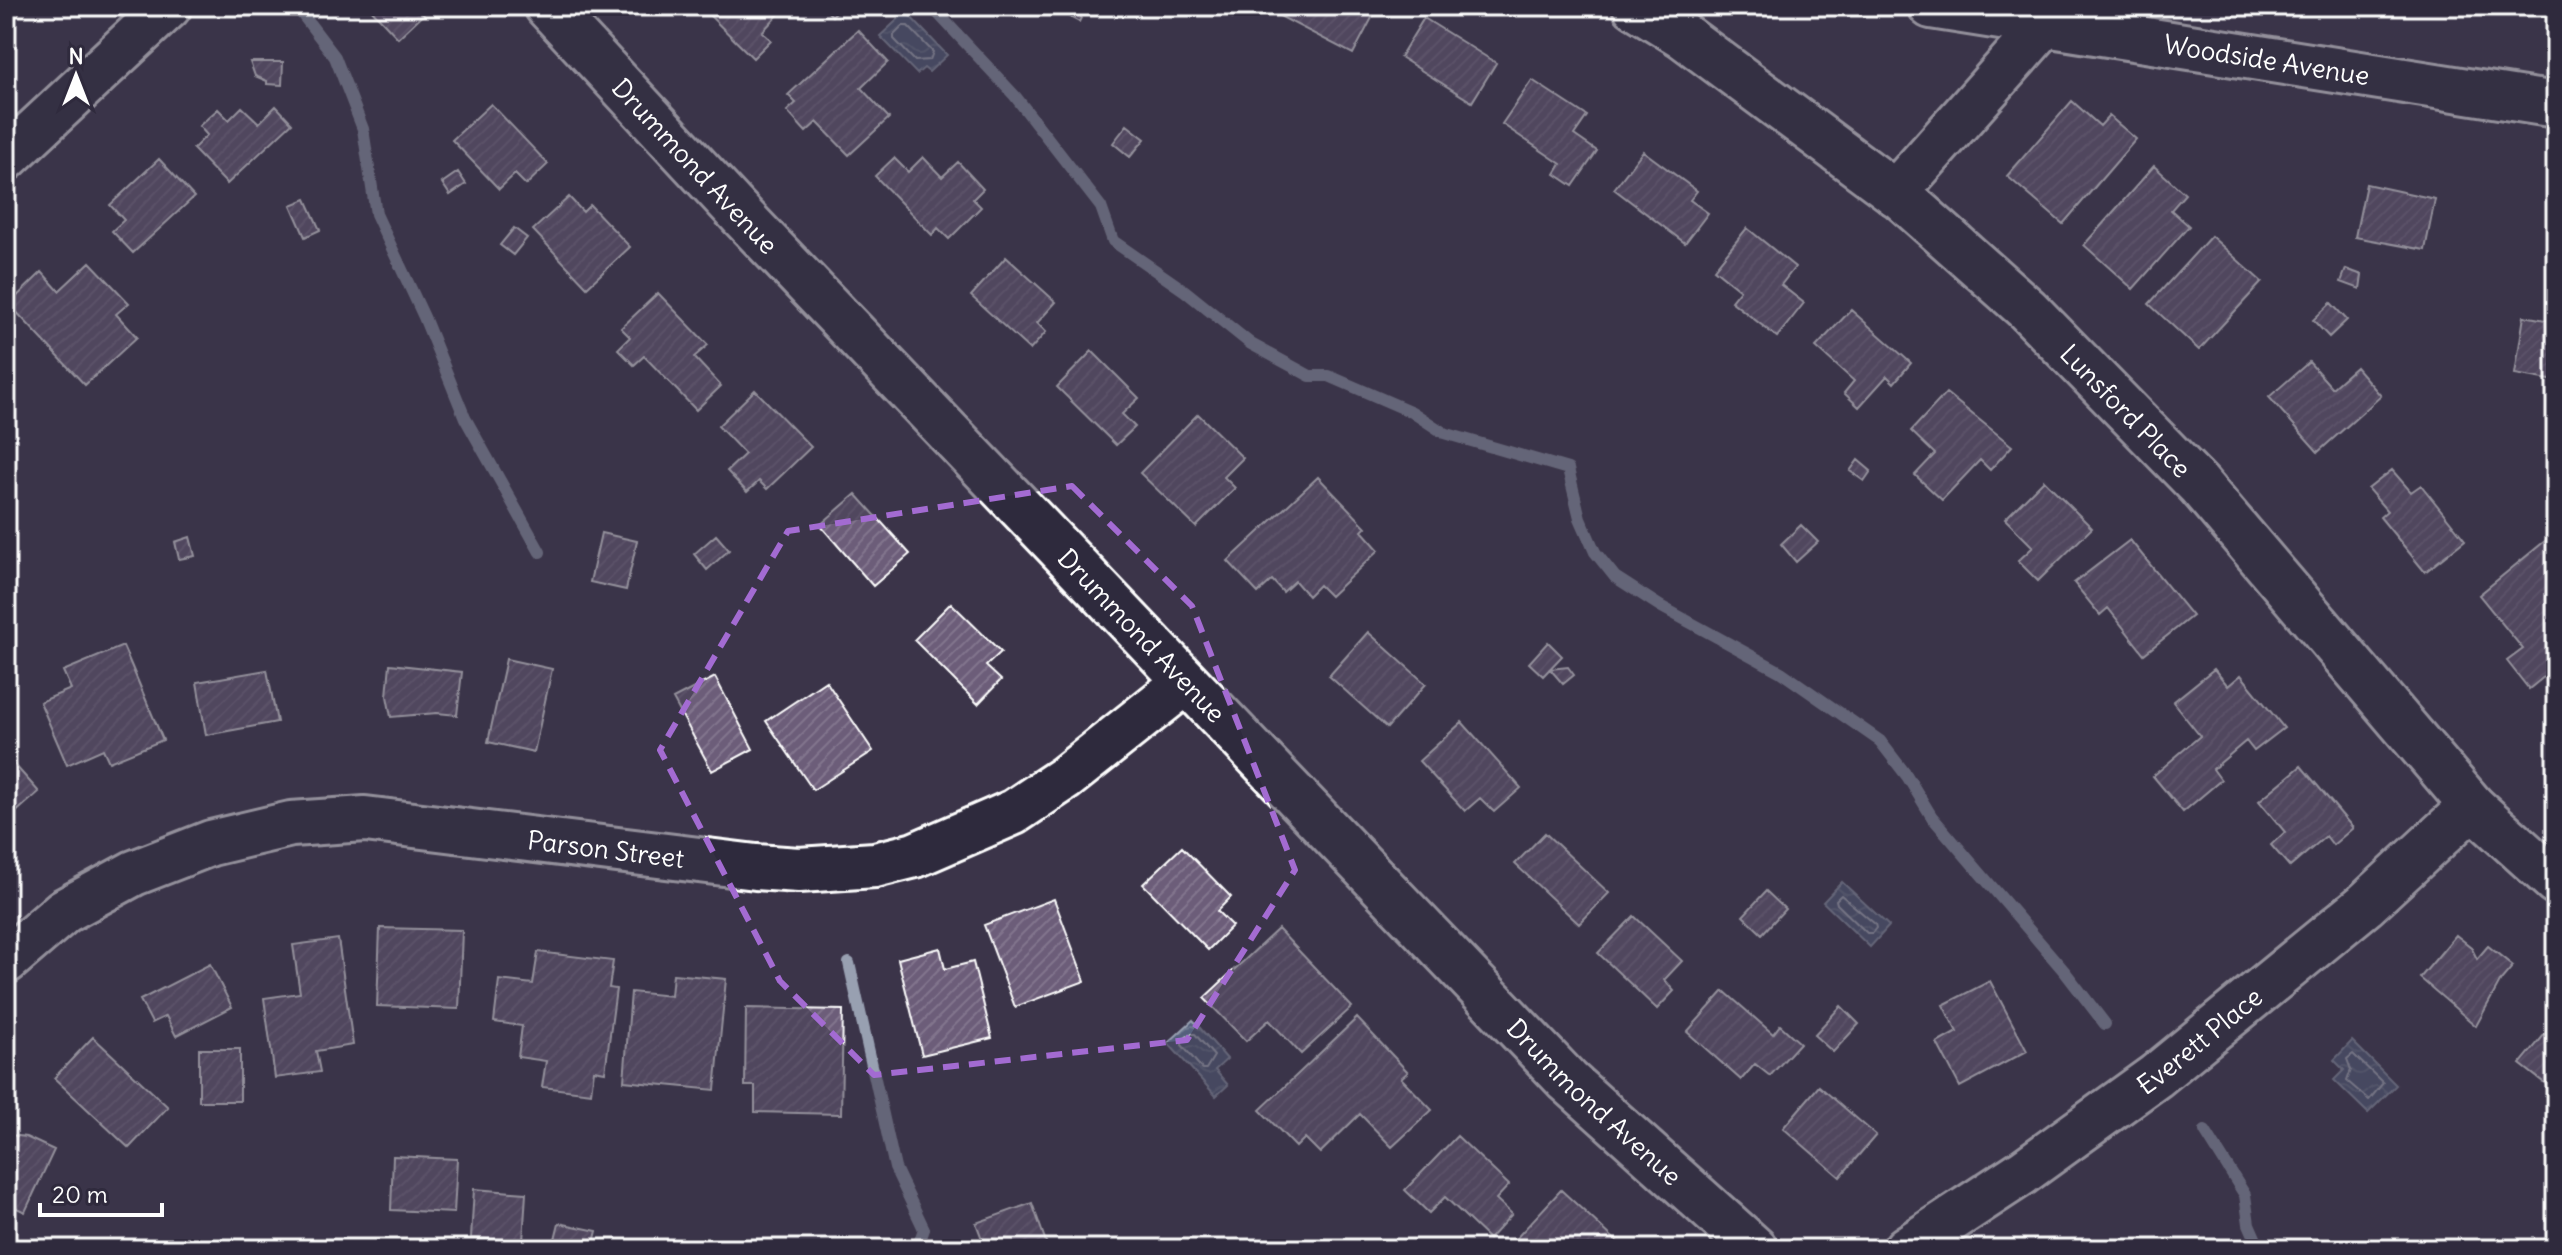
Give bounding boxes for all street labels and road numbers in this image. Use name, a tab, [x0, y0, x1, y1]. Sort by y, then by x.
street label: Woodside Avenue	[2162, 27, 2372, 92]
street label: Drummond Avenue	[606, 71, 785, 260]
street label: Lunsford Place	[2054, 337, 2199, 484]
street label: Drummond Avenue	[1051, 541, 1233, 729]
street label: Parson Street	[526, 823, 686, 875]
street label: Everett Place	[2130, 980, 2269, 1101]
street label: Drummond Avenue	[1500, 1011, 1689, 1192]

